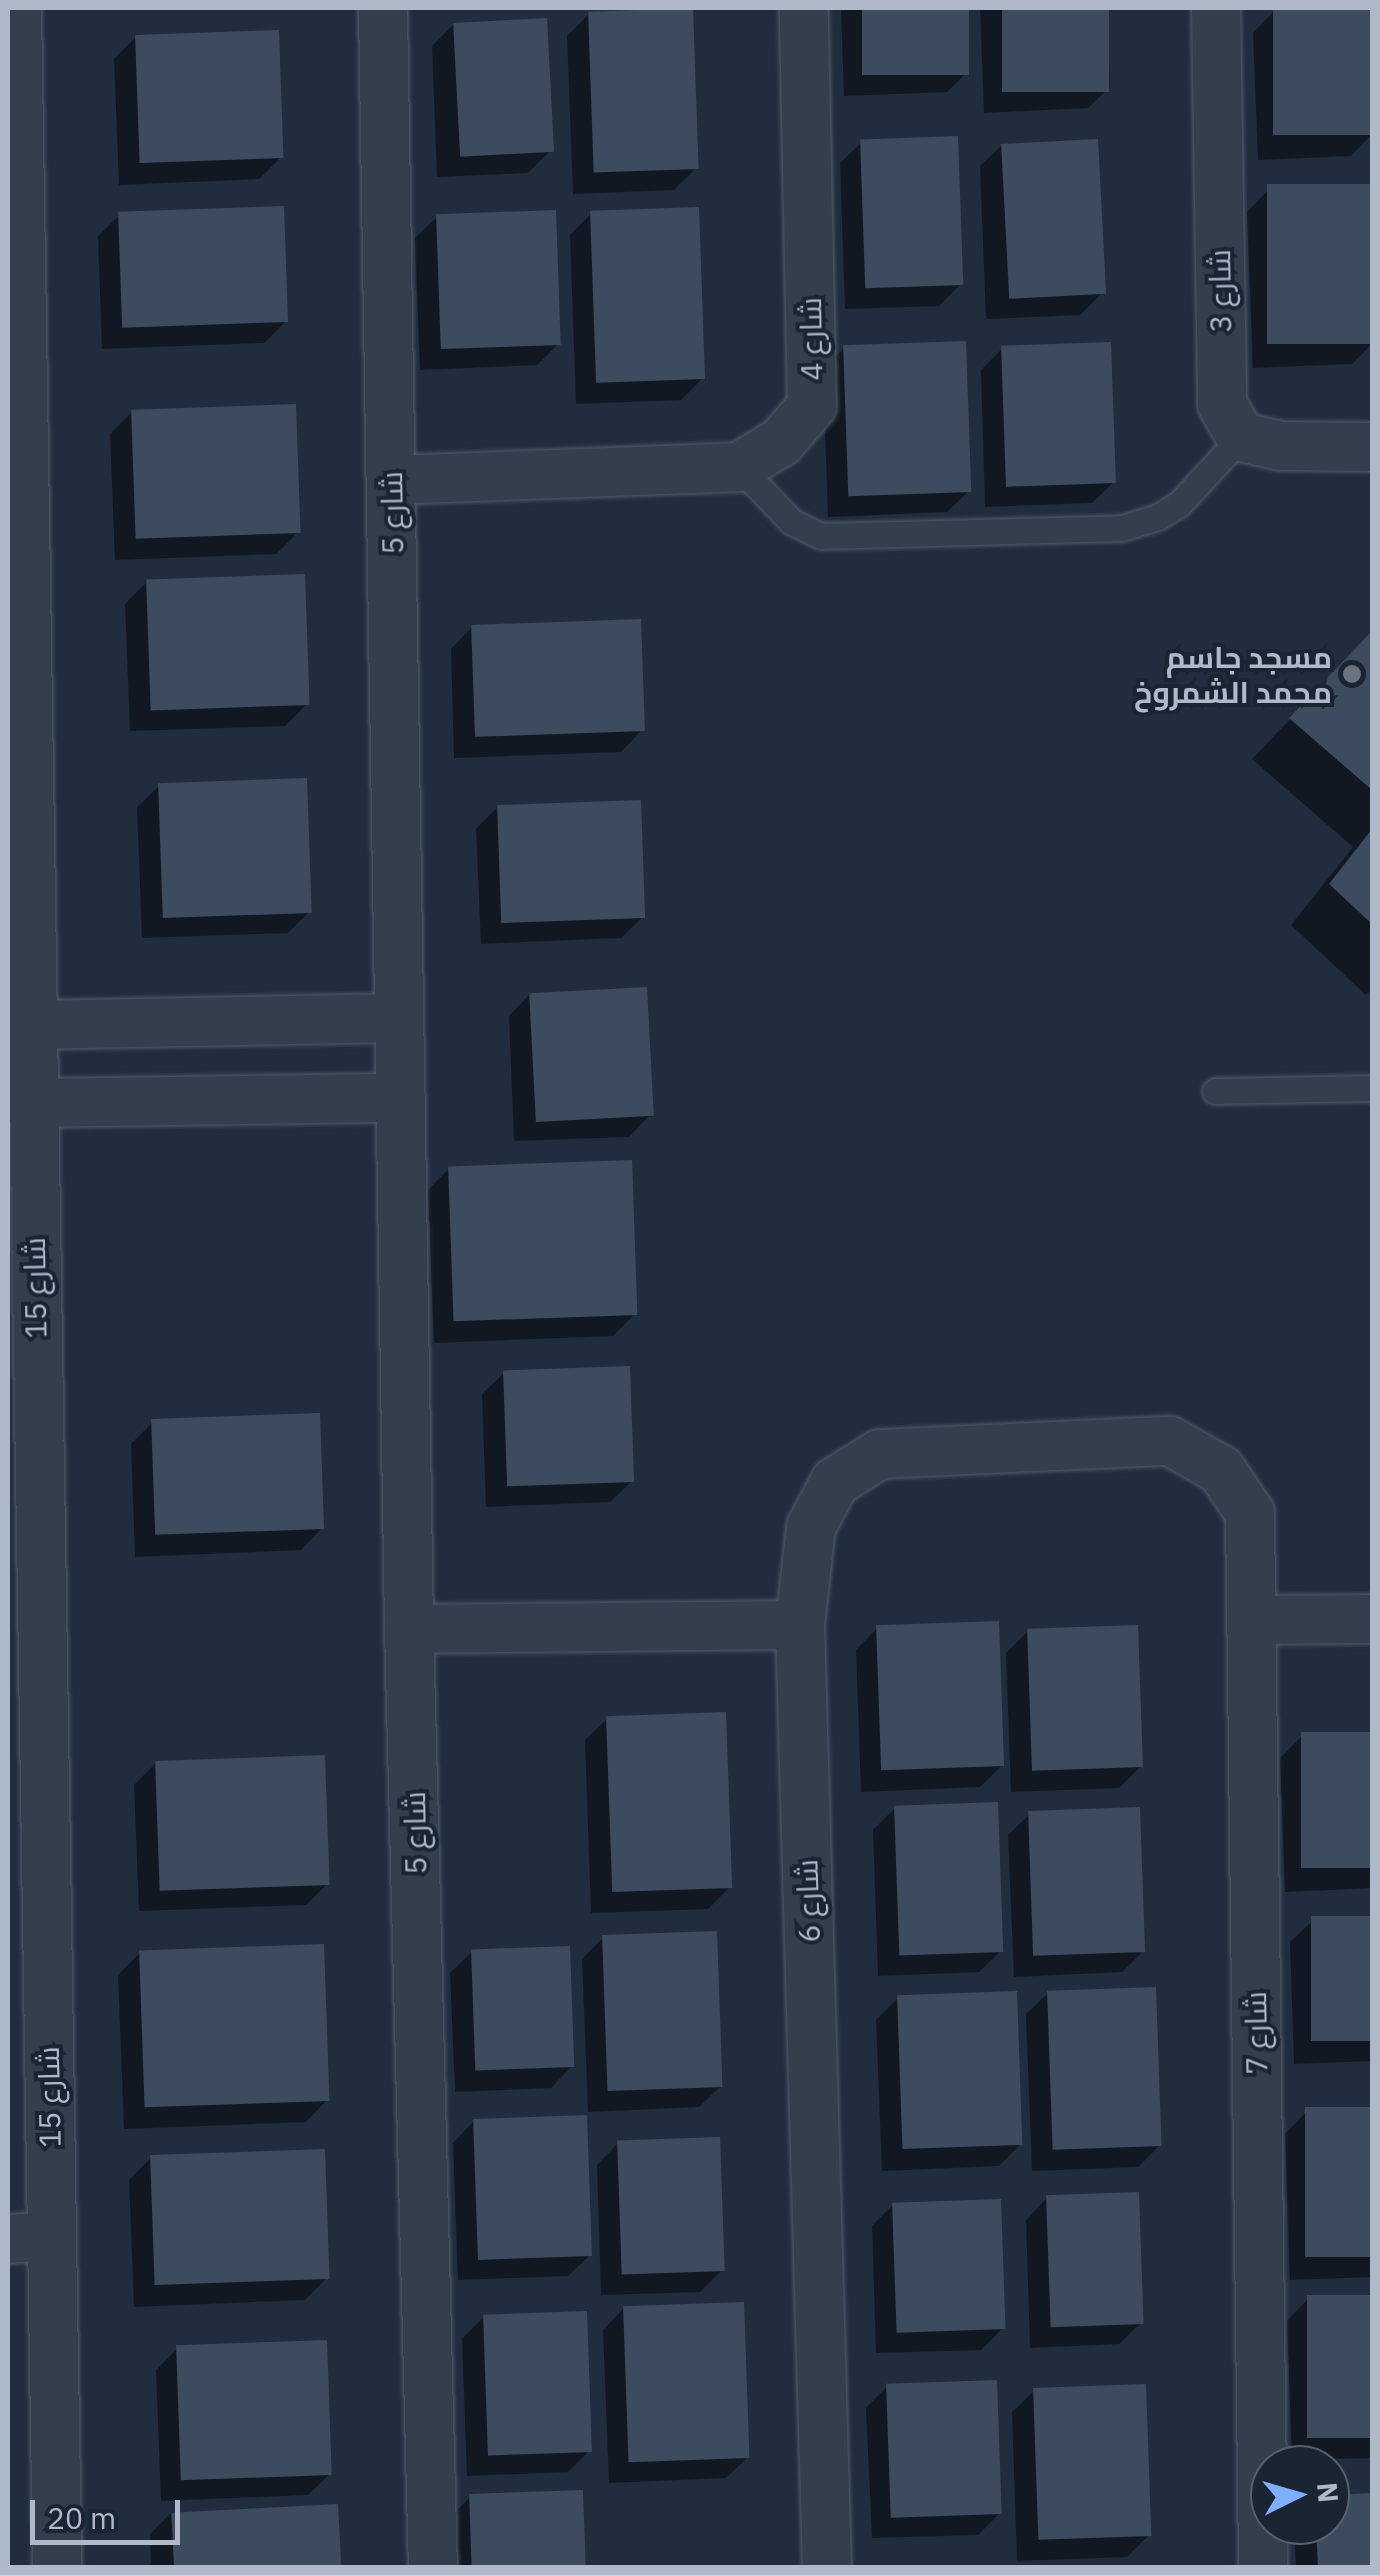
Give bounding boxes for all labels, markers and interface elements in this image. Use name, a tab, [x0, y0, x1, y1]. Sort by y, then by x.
street label: شارع 3	[1201, 249, 1239, 333]
street label: شارع 4	[792, 297, 830, 381]
street label: شارع 5	[373, 471, 411, 555]
place label: مسجد جاسم محمد الشمروخ	[1134, 639, 1332, 710]
marker: مسجد جاسم محمد الشمروخ	[1341, 663, 1363, 685]
street label: شارع 15	[16, 1237, 54, 1339]
street label: شارع 5	[396, 1791, 434, 1875]
street label: شارع 6	[789, 1859, 827, 1943]
street label: شارع 7	[1237, 1991, 1275, 2075]
street label: شارع 15	[30, 2046, 68, 2148]
north arrow	[1250, 2445, 1350, 2545]
scale bar	[35, 2480, 185, 2542]
text: N	[1309, 2481, 1348, 2504]
text: 20 m	[47, 2498, 116, 2537]

